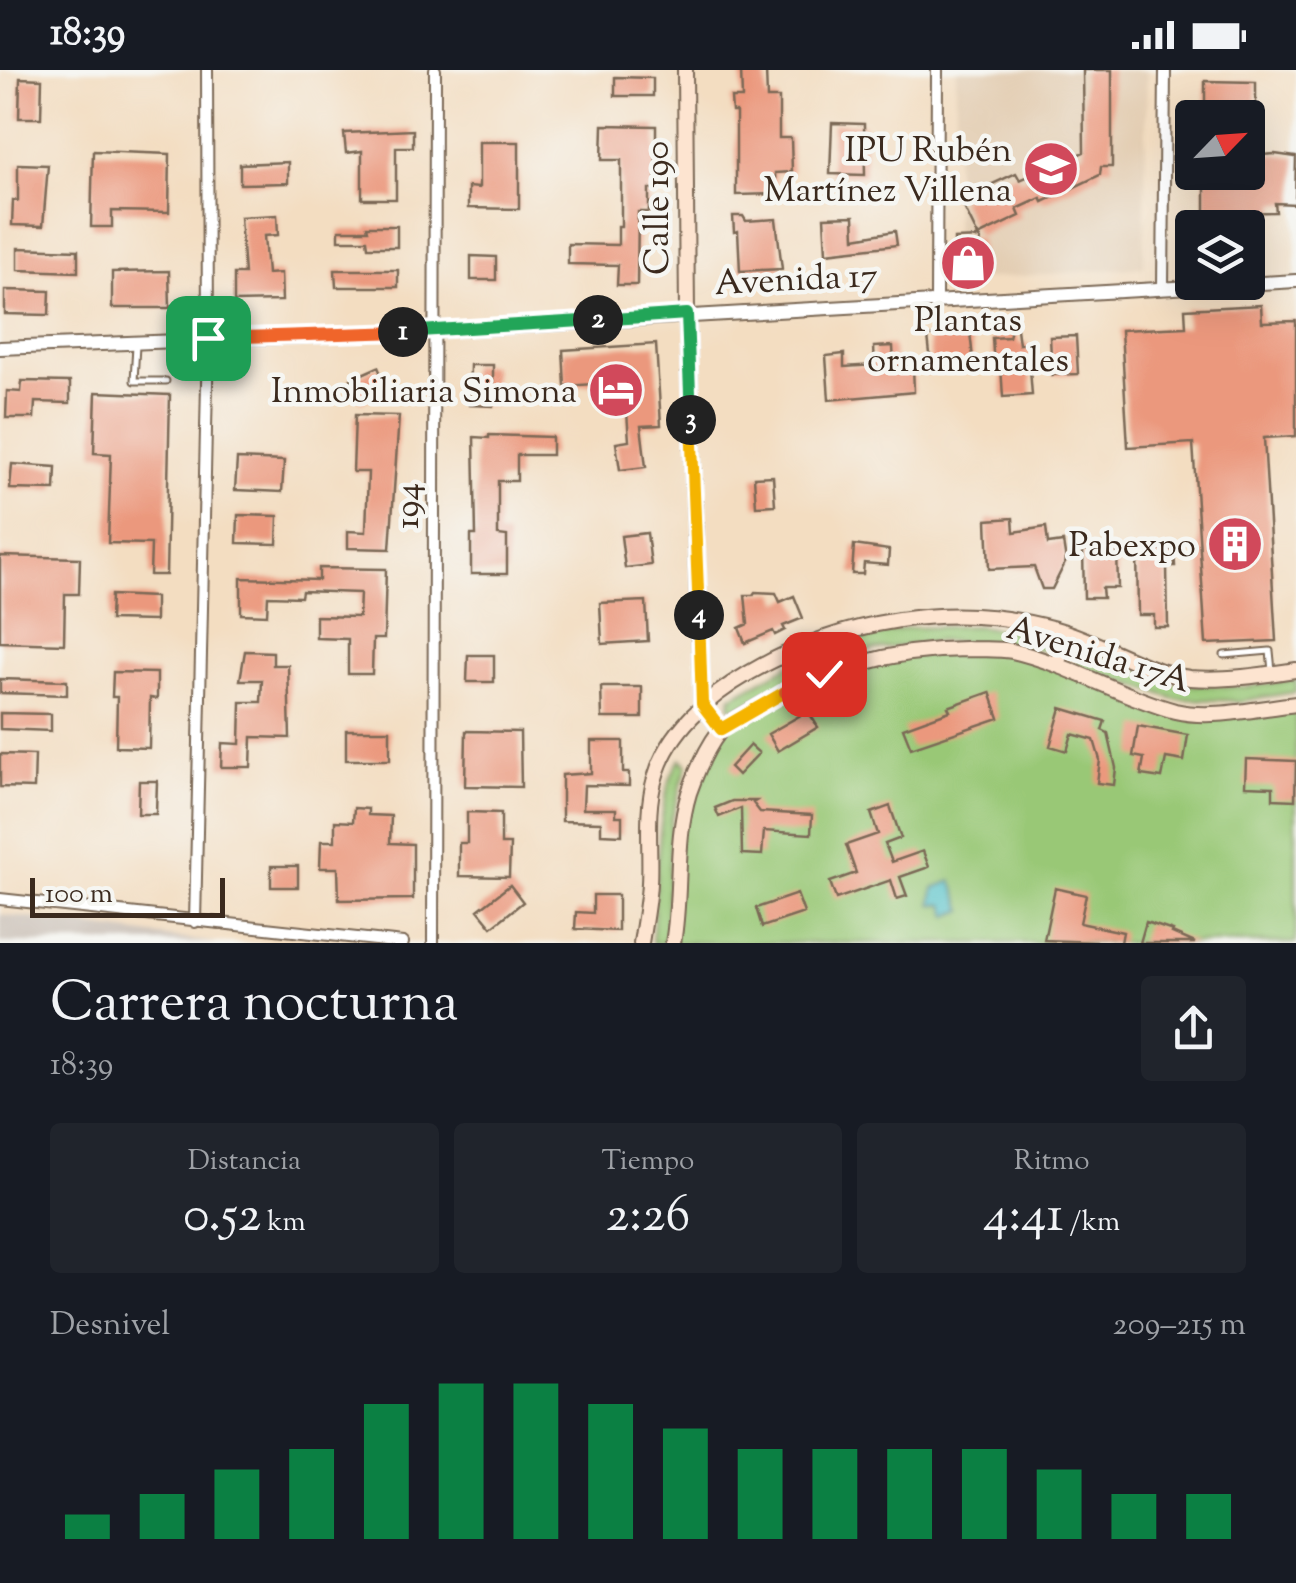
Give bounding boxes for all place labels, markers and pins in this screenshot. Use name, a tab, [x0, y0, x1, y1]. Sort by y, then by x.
place label: IPU Rubén Martínez Villena	[763, 127, 1012, 218]
school or university icon: IPU Rubén Martínez Villena	[1021, 139, 1081, 199]
shop icon: Plantas ornamentales	[938, 233, 998, 293]
pin: 2	[573, 295, 623, 345]
pin	[166, 296, 251, 381]
place label: Plantas ornamentales	[867, 297, 1069, 388]
pin: 1	[378, 307, 428, 357]
hotel icon: Inmobiliaria Simona	[586, 360, 646, 420]
place label: Inmobiliaria Simona	[271, 368, 577, 419]
pin: 3	[666, 395, 716, 445]
building icon: Pabexpo	[1205, 514, 1265, 574]
place label: Pabexpo	[1068, 522, 1196, 573]
pin: 4	[674, 590, 724, 640]
pin	[782, 632, 867, 717]

